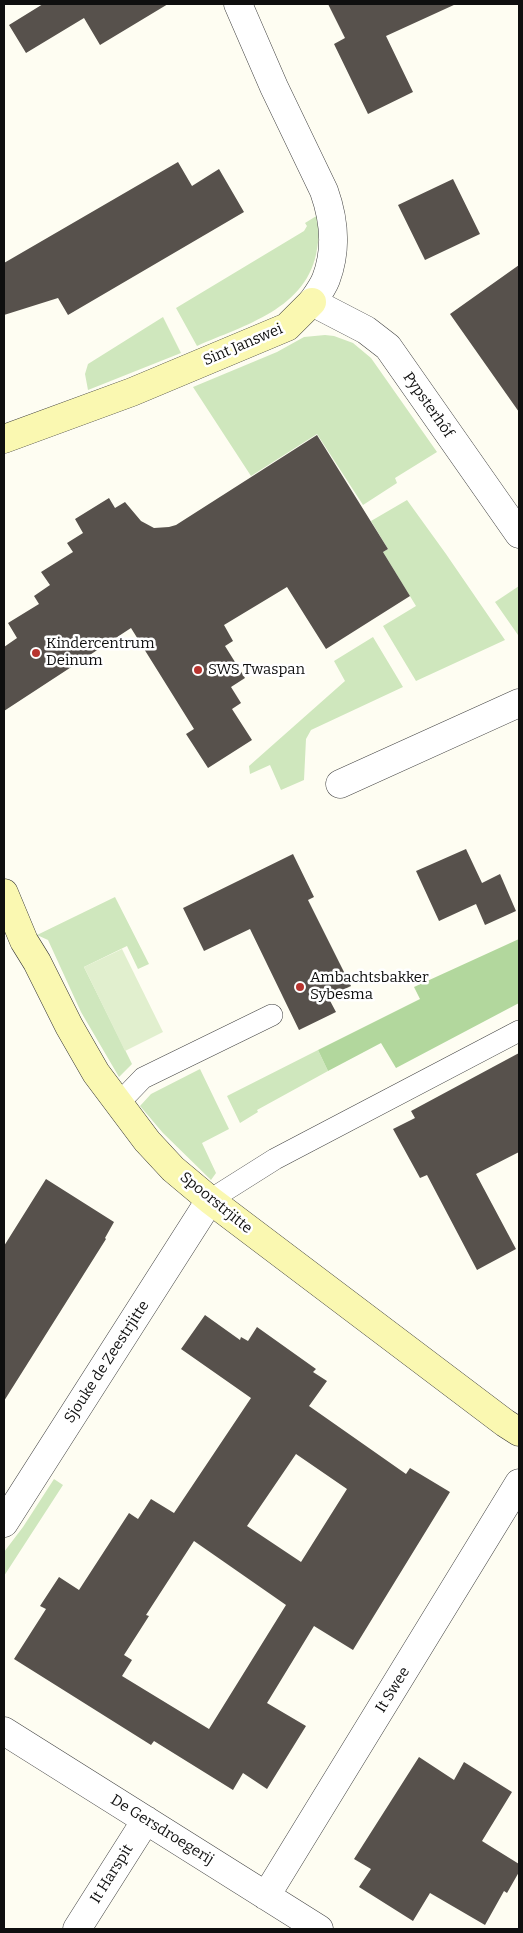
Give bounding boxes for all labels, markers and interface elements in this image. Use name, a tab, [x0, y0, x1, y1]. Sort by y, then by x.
street label: Sint Janswei	[201, 320, 285, 370]
street label: Pypsterhôf	[399, 369, 457, 441]
place label: Kindercentrum Deinum	[46, 635, 154, 670]
marker: Kindercentrum Deinum	[30, 647, 42, 659]
place label: SWS Twaspan	[208, 661, 305, 679]
marker: SWS Twaspan	[192, 664, 204, 676]
place label: Ambachtsbakker Sybesma	[310, 969, 429, 1004]
marker: Ambachtsbakker Sybesma	[294, 981, 306, 993]
street label: Spoorstrjitte	[176, 1168, 256, 1238]
street label: Sjouke de Zeestrjitte	[61, 1297, 153, 1427]
street label: It Swee	[372, 1664, 414, 1716]
street label: De Gersdroegerij	[107, 1791, 217, 1869]
street label: It Harspit	[87, 1841, 137, 1907]

